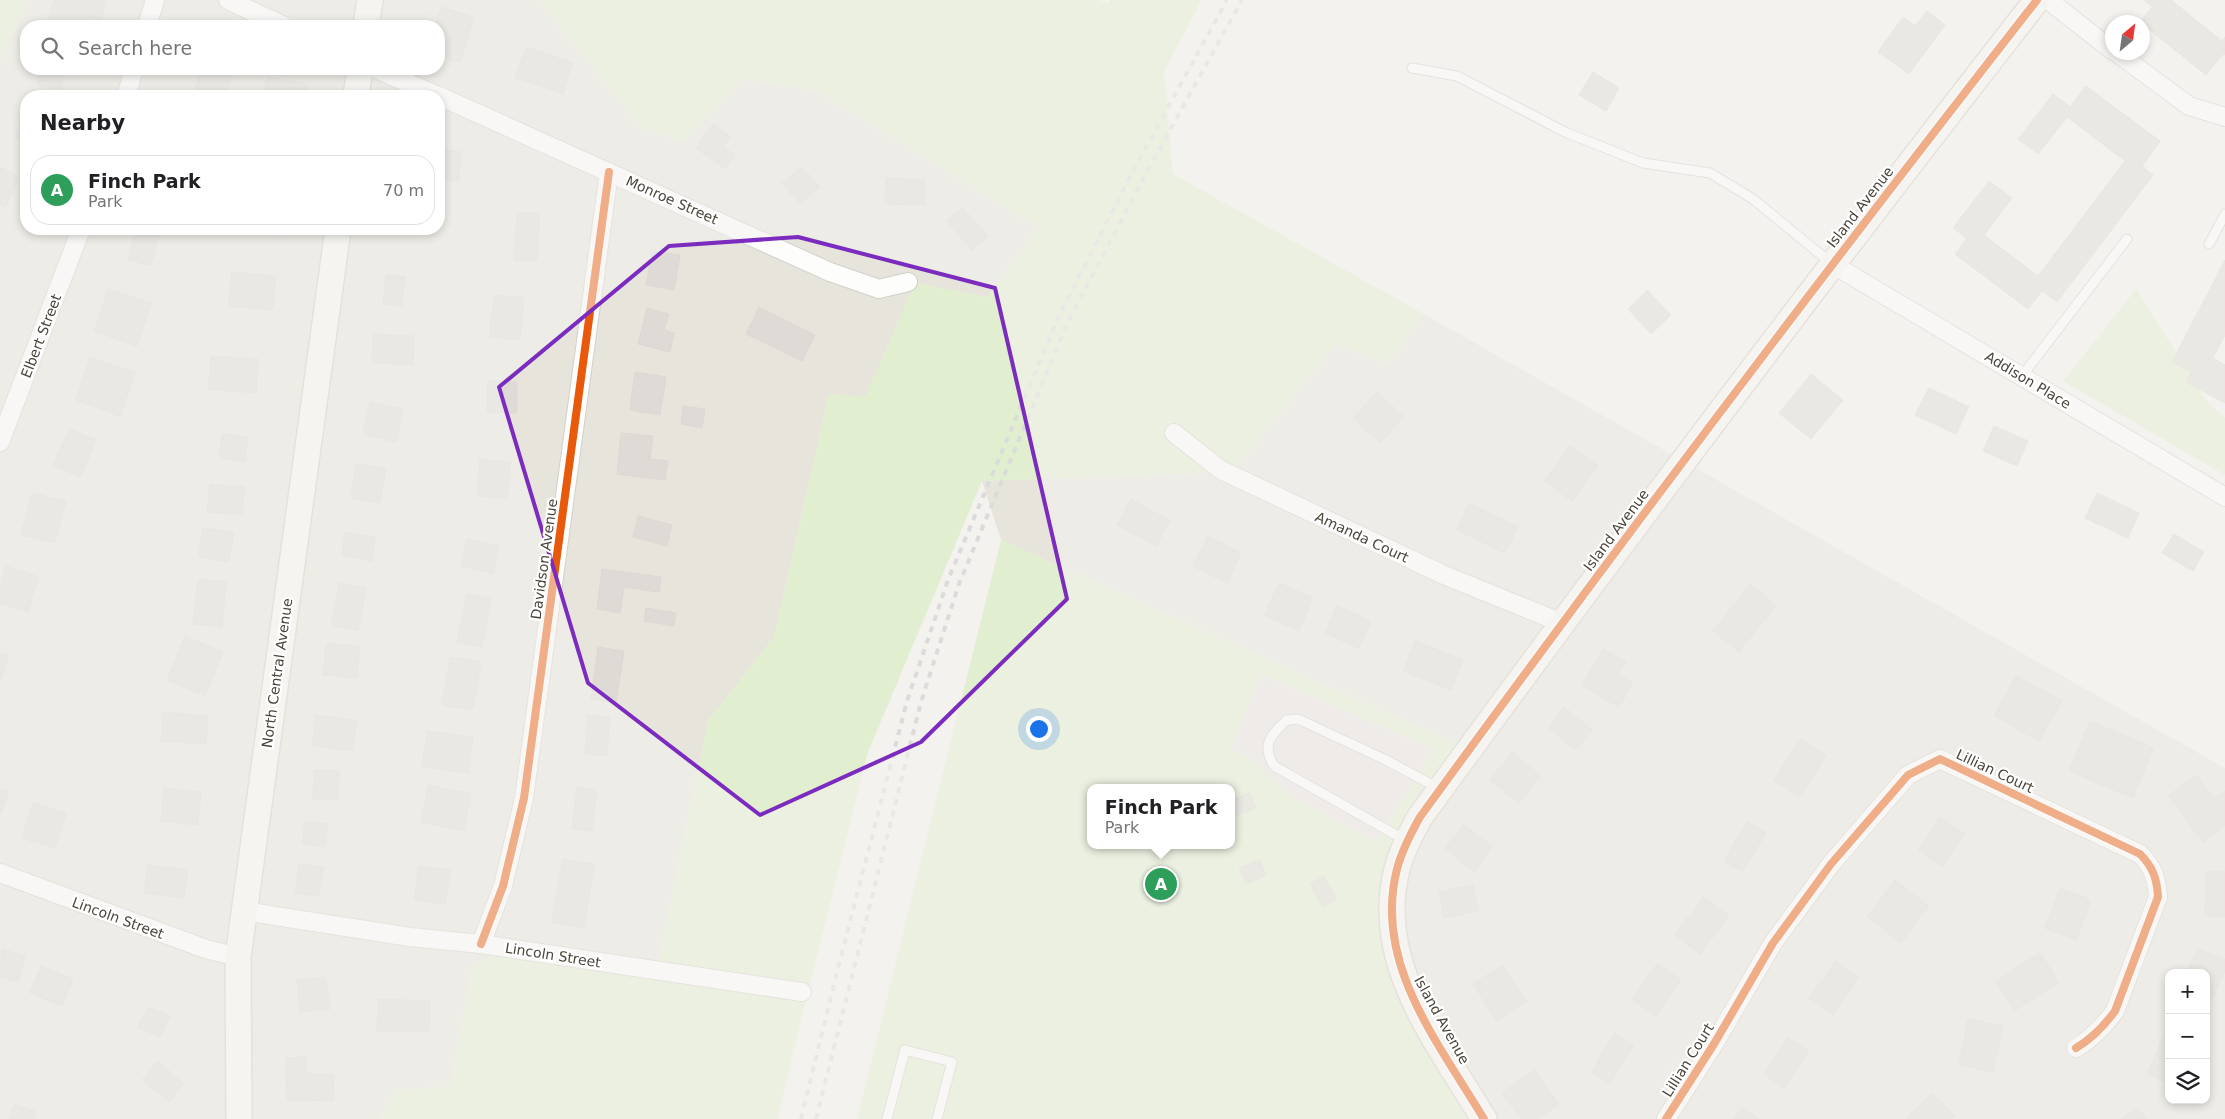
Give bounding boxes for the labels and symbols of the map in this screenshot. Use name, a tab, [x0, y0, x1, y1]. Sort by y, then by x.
north arrow	[2105, 15, 2150, 60]
street label: Island Avenue	[1823, 163, 1897, 251]
street label: Monroe Street	[623, 173, 721, 228]
street label: Elbert Street	[18, 291, 65, 380]
street label: Addison Place	[1982, 348, 2074, 412]
street label: Island Avenue	[1580, 486, 1652, 574]
street label: Davidson Avenue	[528, 498, 560, 620]
street label: Amanda Court	[1313, 508, 1412, 566]
street label: North Central Avenue	[259, 597, 295, 749]
your location	[1026, 716, 1052, 742]
street label: Lillian Court	[1954, 746, 2037, 796]
pin: A	[1145, 865, 1177, 903]
street label: Lincoln Street	[70, 894, 167, 942]
street label: Lincoln Street	[504, 940, 602, 971]
street label: Island Avenue	[1411, 973, 1473, 1067]
street label: Lillian Court	[1659, 1020, 1717, 1100]

